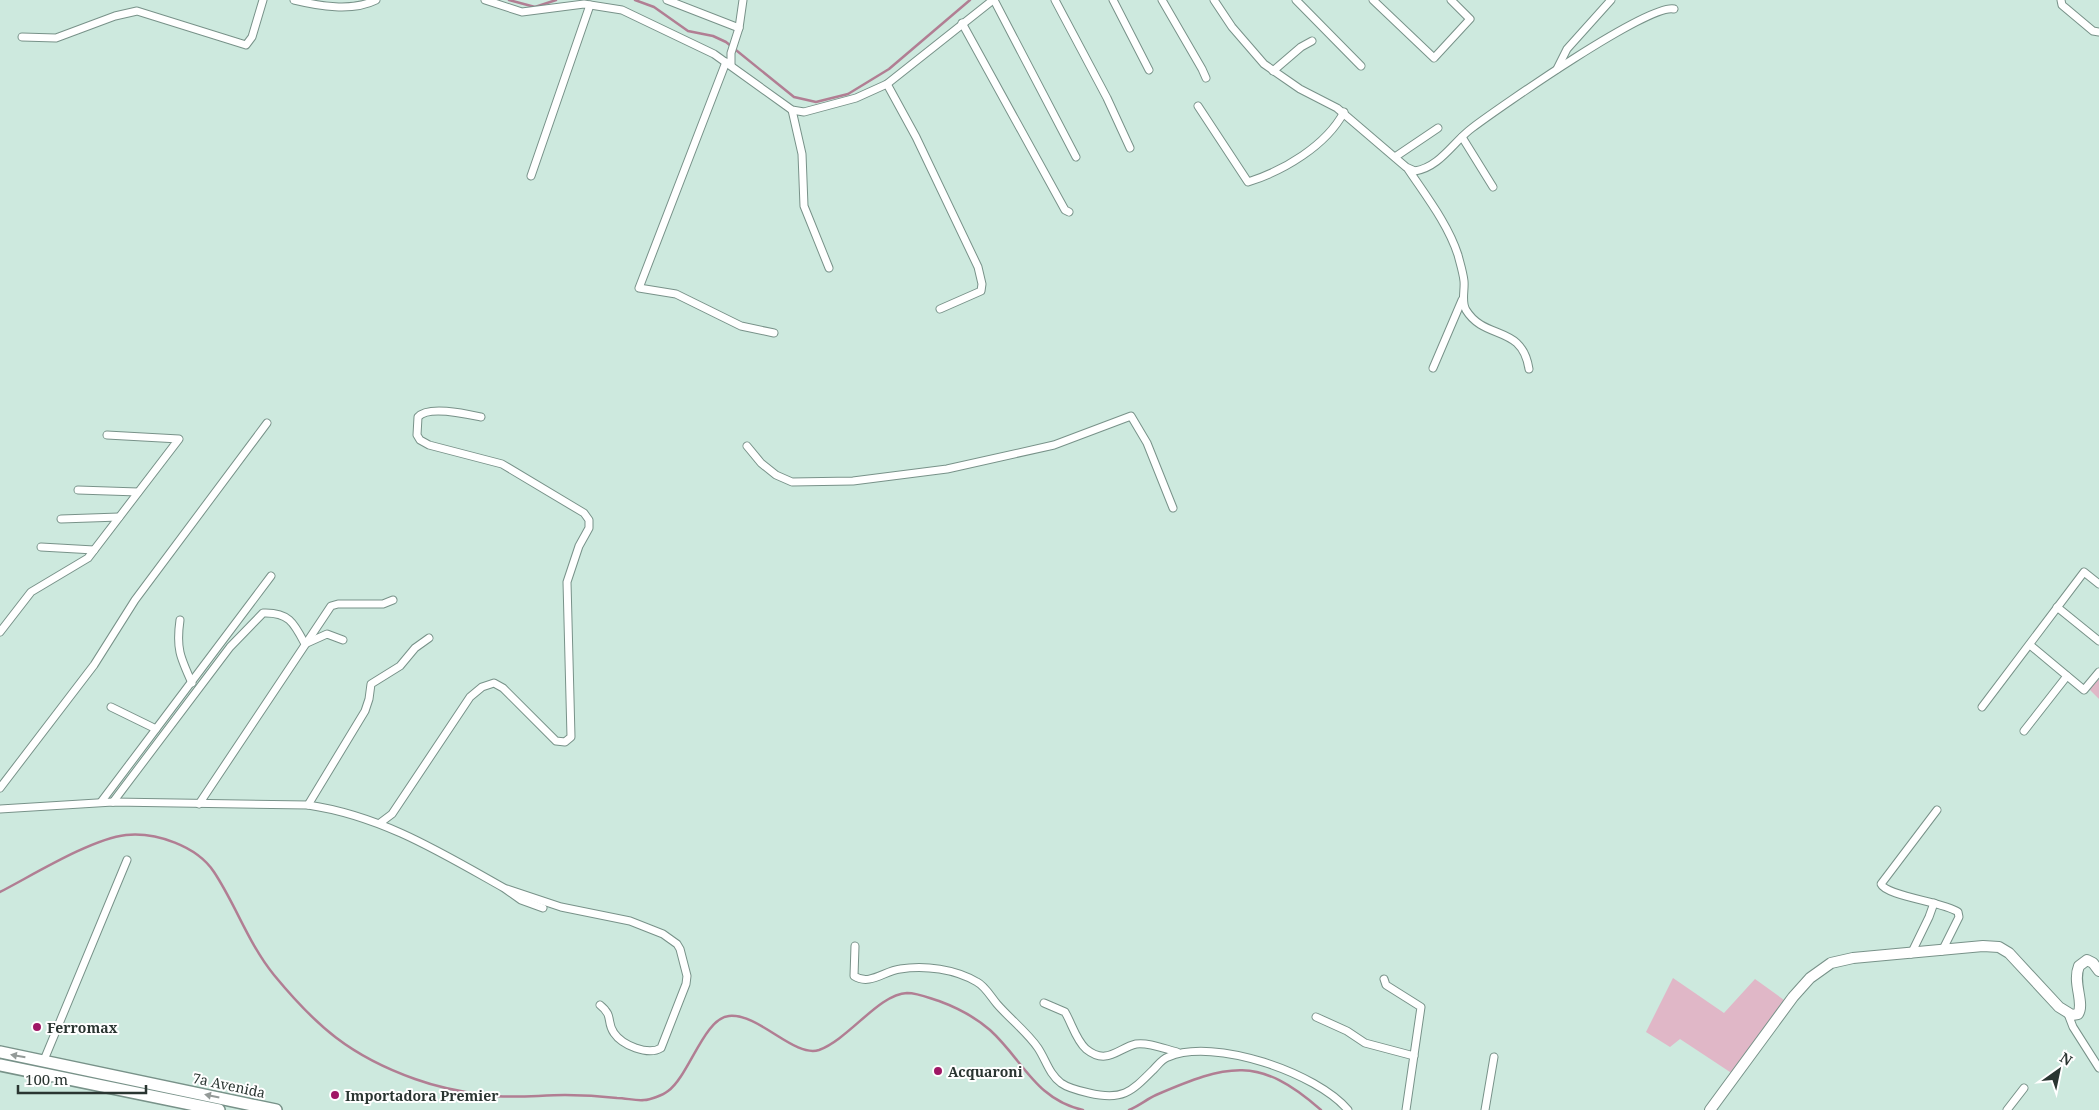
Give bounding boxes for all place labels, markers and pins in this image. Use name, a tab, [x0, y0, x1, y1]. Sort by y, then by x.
place label: Ferromax	[47, 1018, 118, 1037]
marker: Ferromax	[31, 1021, 43, 1033]
place label: Acquaroni	[948, 1062, 1023, 1081]
marker: Acquaroni	[932, 1065, 944, 1077]
place label: Importadora Premier	[345, 1086, 499, 1105]
marker: Importadora Premier	[329, 1089, 341, 1101]

